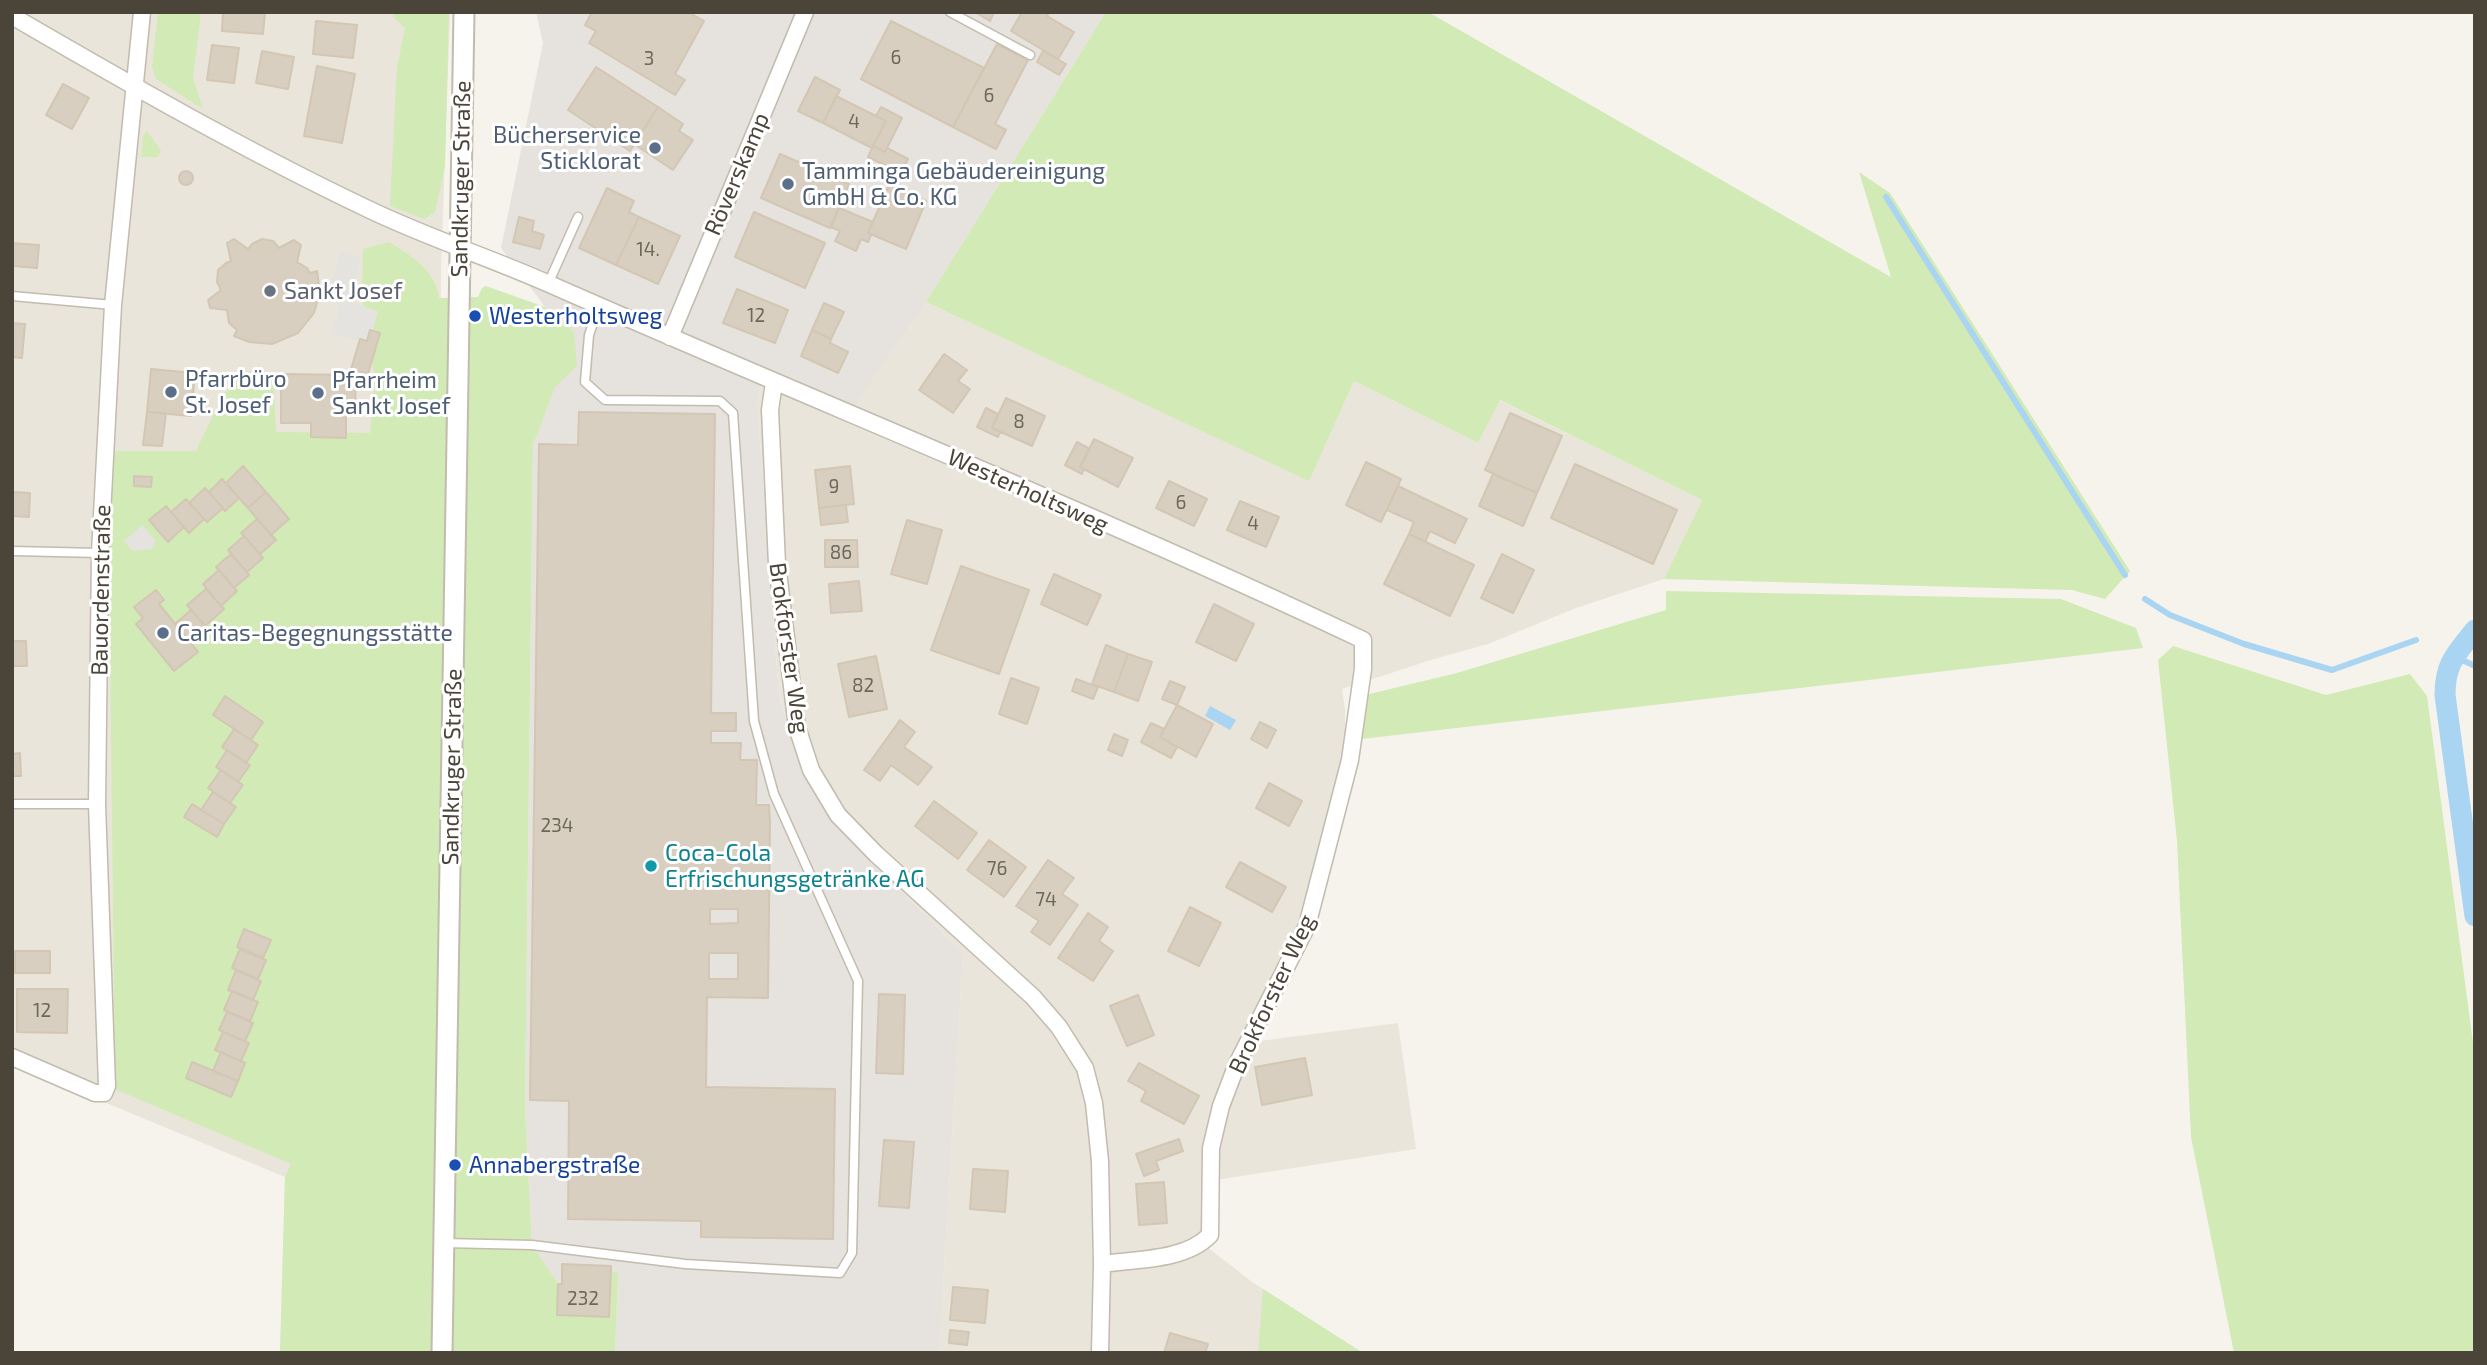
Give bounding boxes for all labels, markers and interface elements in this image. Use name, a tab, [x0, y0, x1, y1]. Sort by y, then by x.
house number: 6	[891, 47, 901, 69]
house number: 3	[644, 48, 654, 70]
street label: Sandkruger Straße	[445, 80, 477, 278]
house number: 6	[984, 85, 994, 107]
street label: Röverskamp	[699, 109, 775, 239]
house number: 4	[848, 111, 860, 133]
place label: Bücherservice Sticklorat	[493, 121, 641, 175]
marker: Bücherservice Sticklorat	[647, 140, 663, 156]
place label: Tamminga Gebäudereinigung GmbH & Co. KG	[802, 157, 1105, 211]
marker: Tamminga Gebäudereinigung GmbH & Co. KG	[780, 176, 796, 192]
house number: 14.	[636, 239, 660, 261]
place label: Sankt Josef	[284, 277, 402, 305]
marker: Sankt Josef	[262, 283, 278, 299]
place label: Westerholtsweg	[489, 302, 662, 330]
house number: 12	[747, 305, 765, 327]
marker: Westerholtsweg	[467, 308, 483, 324]
place label: Pfarrbüro St. Josef	[185, 365, 287, 419]
place label: Pfarrheim Sankt Josef	[332, 366, 450, 420]
marker: Pfarrbüro St. Josef	[163, 384, 179, 400]
marker: Pfarrheim Sankt Josef	[310, 385, 326, 401]
house number: 8	[1013, 411, 1025, 433]
street label: Westerholtsweg	[943, 443, 1113, 539]
house number: 9	[829, 476, 839, 498]
house number: 6	[1176, 492, 1186, 514]
street label: Bauordenstraße	[86, 504, 116, 676]
house number: 4	[1247, 513, 1259, 535]
house number: 86	[830, 542, 852, 564]
street label: Brokforster Weg	[763, 561, 815, 735]
place label: Caritas-Begegnungsstätte	[177, 619, 453, 647]
marker: Caritas-Begegnungsstätte	[155, 625, 171, 641]
street label: Sandkruger Straße	[436, 668, 468, 866]
house number: 82	[852, 675, 874, 697]
house number: 234	[541, 815, 573, 837]
place label: Coca-Cola Erfrischungsgetränke AG	[665, 839, 925, 893]
marker: Coca-Cola Erfrischungsgetränke AG	[643, 858, 659, 874]
house number: 76	[987, 858, 1007, 880]
house number: 74	[1035, 889, 1057, 911]
street label: Brokforster Weg	[1223, 910, 1321, 1078]
house number: 12	[33, 1000, 51, 1022]
place label: Annabergstraße	[469, 1151, 640, 1179]
marker: Annabergstraße	[447, 1157, 463, 1173]
house number: 232	[567, 1288, 599, 1310]

